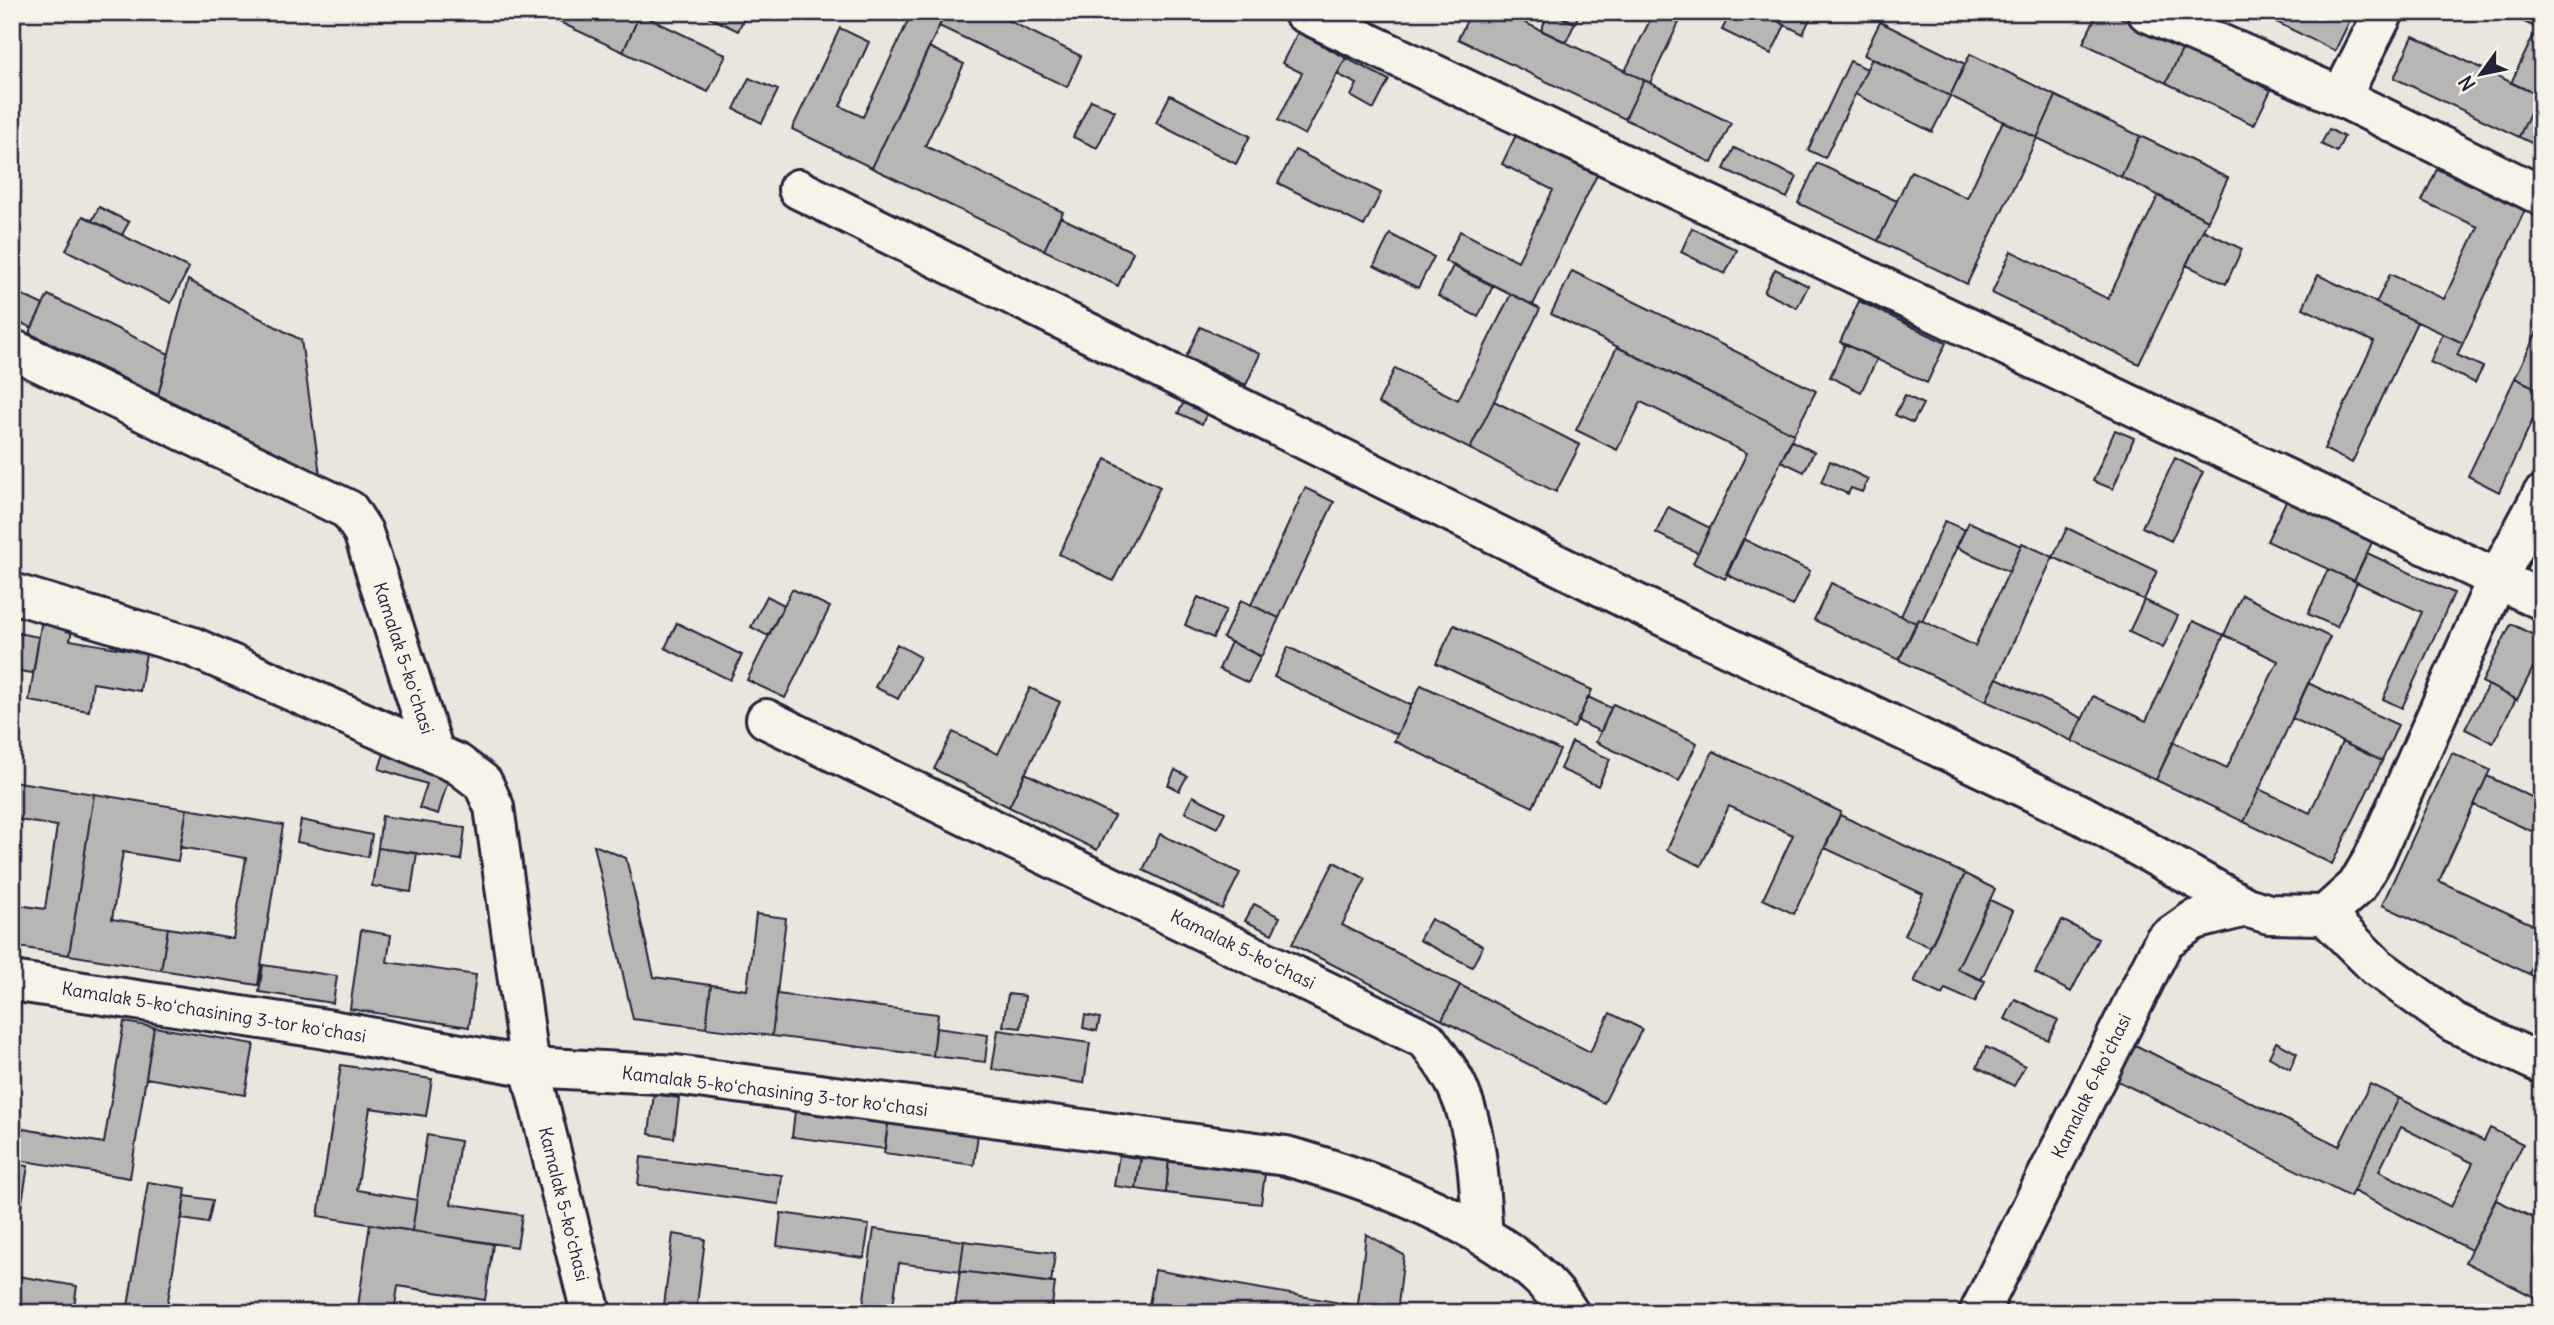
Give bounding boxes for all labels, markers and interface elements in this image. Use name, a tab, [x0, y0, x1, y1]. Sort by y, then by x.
north arrow	[2446, 38, 2516, 108]
text: N	[2453, 71, 2480, 95]
street label: Kamalak 5-koʻchasi	[369, 579, 439, 737]
street label: Kamalak 5-koʻchasi	[1167, 904, 1319, 994]
street label: Kamalak 5-koʻchasining 3-tor koʻchasi	[60, 977, 368, 1047]
street label: Kamalak 6-koʻchasi	[2046, 1010, 2136, 1162]
street label: Kamalak 5-koʻchasining 3-tor koʻchasi	[621, 1061, 929, 1121]
street label: Kamalak 5-koʻchasi	[534, 1124, 594, 1284]

